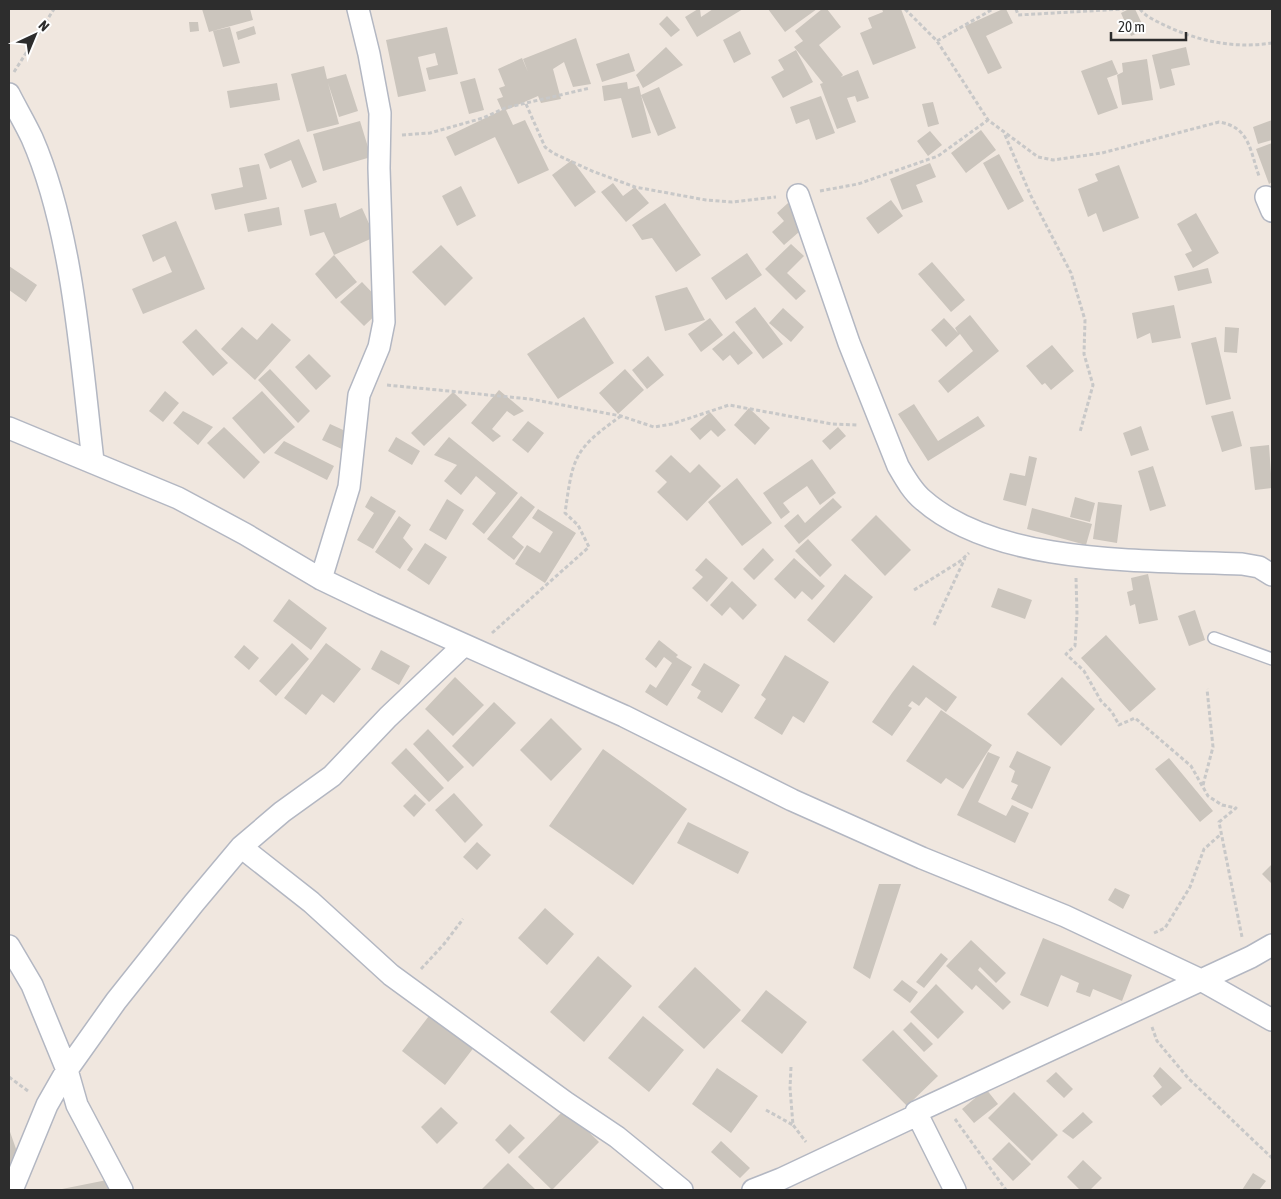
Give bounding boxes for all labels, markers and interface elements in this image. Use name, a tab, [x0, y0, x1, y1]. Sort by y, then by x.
north arrow	[10, 10, 60, 60]
scale bar	[1111, 10, 1186, 42]
text: N	[36, 17, 53, 34]
text: 20 m	[1118, 18, 1145, 35]

